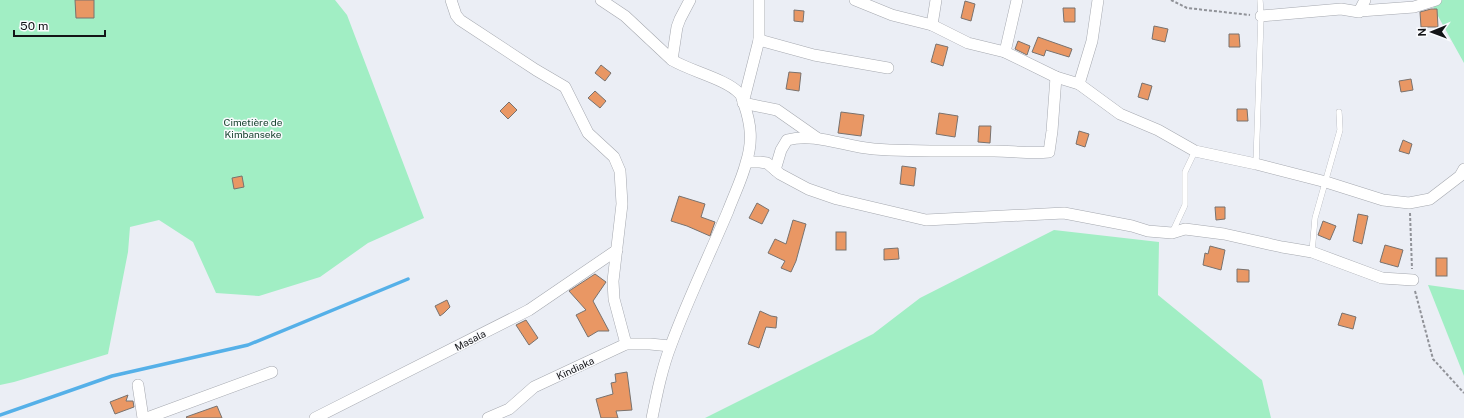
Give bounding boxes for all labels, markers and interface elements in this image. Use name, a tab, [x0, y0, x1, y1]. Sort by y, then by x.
scale bar	[14, 12, 105, 38]
north arrow	[1412, 12, 1452, 52]
text: 50 m	[20, 19, 48, 33]
text: N	[1416, 28, 1428, 37]
park label: Cimetière de Kimbanseke	[224, 116, 283, 140]
street label: Masala	[452, 327, 488, 353]
street label: Kindiaka	[554, 354, 596, 382]

